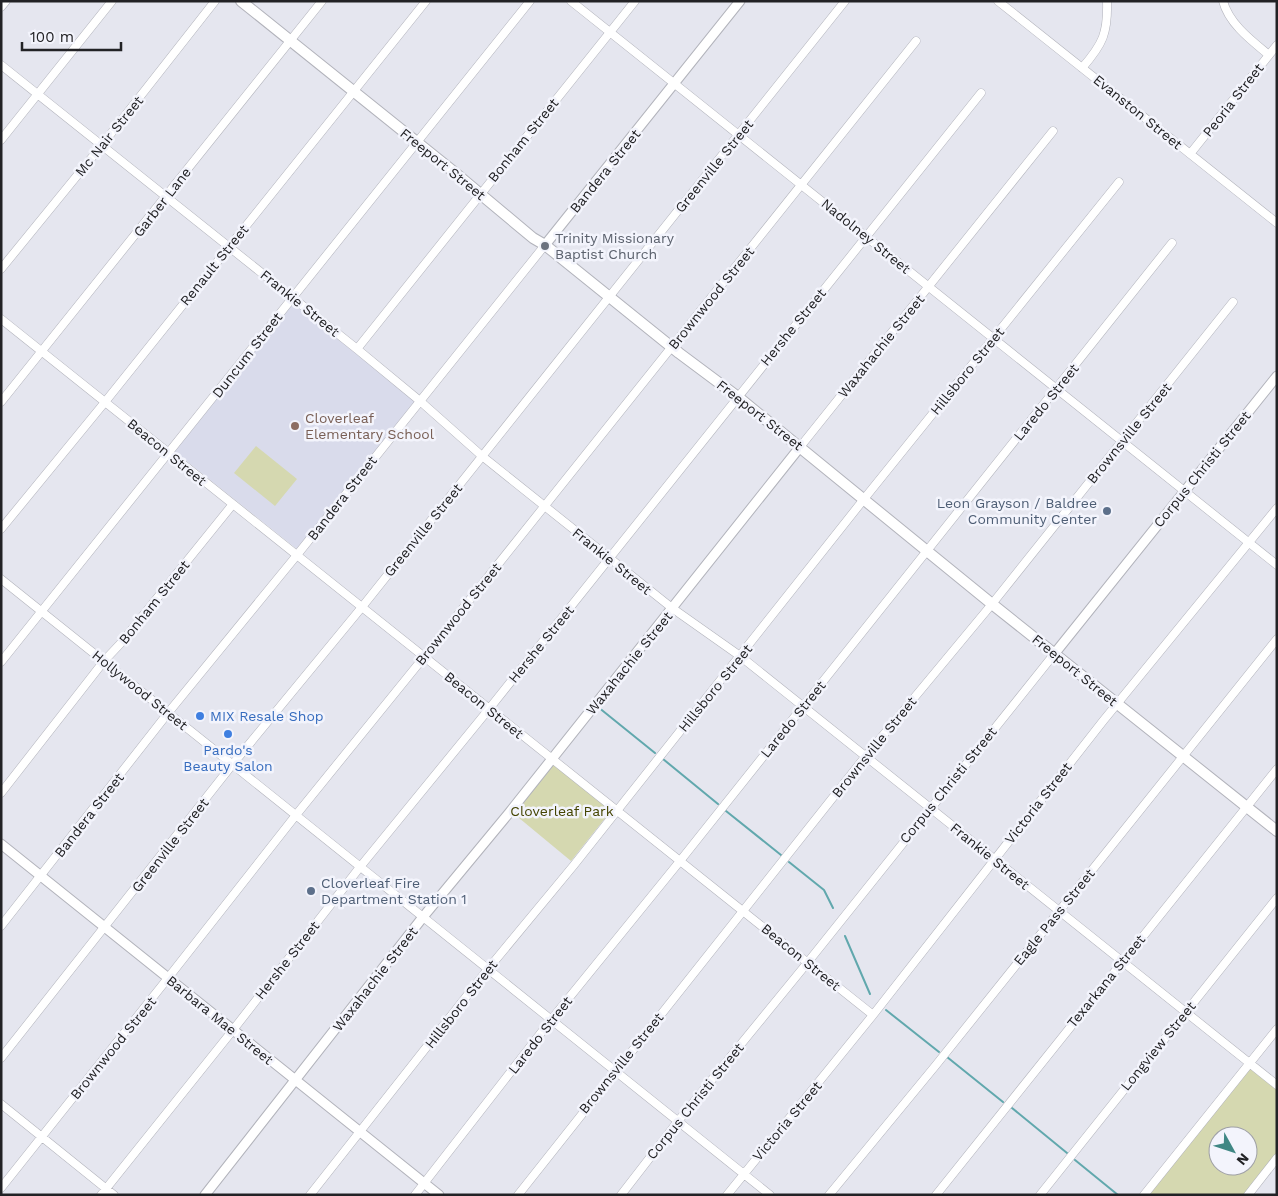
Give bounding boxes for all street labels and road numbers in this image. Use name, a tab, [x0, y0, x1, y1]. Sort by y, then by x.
street label: Peoria Street	[1199, 60, 1267, 140]
street label: Evanston Street	[1090, 71, 1186, 153]
street label: Mc Nair Street	[72, 93, 146, 179]
street label: Bonham Street	[484, 95, 562, 185]
street label: Greenville Street	[672, 116, 756, 216]
street label: Freeport Street	[397, 125, 489, 203]
street label: Bandera Street	[566, 126, 644, 216]
street label: Garber Lane	[130, 164, 194, 240]
street label: Nadolney Street	[818, 195, 914, 277]
street label: Renault Street	[177, 221, 252, 309]
street label: Brownwood Street	[665, 244, 757, 352]
street label: Frankie Street	[257, 266, 343, 340]
street label: Hershe Street	[757, 285, 829, 369]
street label: Waxahachie Street	[835, 291, 928, 401]
street label: Duncum Street	[209, 309, 285, 401]
street label: Hillsboro Street	[927, 324, 1007, 418]
street label: Laredo Street	[1010, 360, 1082, 444]
street label: Freeport Street	[714, 376, 806, 454]
street label: Brownsville Street	[1083, 379, 1175, 487]
street label: Corpus Christi Street	[1150, 408, 1254, 530]
street label: Beacon Street	[124, 415, 210, 489]
street label: Bandera Street	[304, 453, 380, 543]
street label: Greenville Street	[381, 480, 465, 580]
street label: Frankie Street	[569, 524, 655, 598]
street label: Bonham Street	[115, 557, 193, 647]
street label: Brownwood Street	[412, 560, 504, 668]
street label: Hershe Street	[505, 602, 577, 686]
street label: Waxahachie Street	[583, 608, 676, 718]
street label: Freeport Street	[1029, 631, 1121, 709]
street label: Hillsboro Street	[675, 641, 755, 735]
street label: Hollywood Street	[89, 647, 191, 733]
street label: Beacon Street	[441, 668, 527, 742]
street label: Laredo Street	[757, 677, 829, 761]
street label: Brownsville Street	[828, 693, 920, 801]
street label: Corpus Christi Street	[896, 724, 1000, 846]
street label: Victoria Street	[1001, 759, 1075, 847]
street label: Bandera Street	[51, 770, 127, 860]
street label: Greenville Street	[128, 795, 212, 895]
street label: Frankie Street	[947, 819, 1033, 893]
street label: Eagle Pass Street	[1010, 865, 1098, 968]
street label: Hershe Street	[252, 918, 323, 1002]
street label: Beacon Street	[758, 920, 844, 994]
street label: Waxahachie Street	[329, 924, 421, 1034]
street label: Texarkana Street	[1064, 931, 1148, 1031]
street label: Hillsboro Street	[421, 956, 501, 1051]
street label: Barbara Mae Street	[164, 972, 276, 1068]
street label: Laredo Street	[505, 993, 575, 1077]
street label: Brownwood Street	[67, 994, 159, 1102]
street label: Longview Street	[1117, 998, 1199, 1094]
street label: Brownsville Street	[575, 1009, 667, 1117]
street label: Corpus Christi Street	[643, 1040, 747, 1162]
street label: Victoria Street	[749, 1078, 825, 1164]

